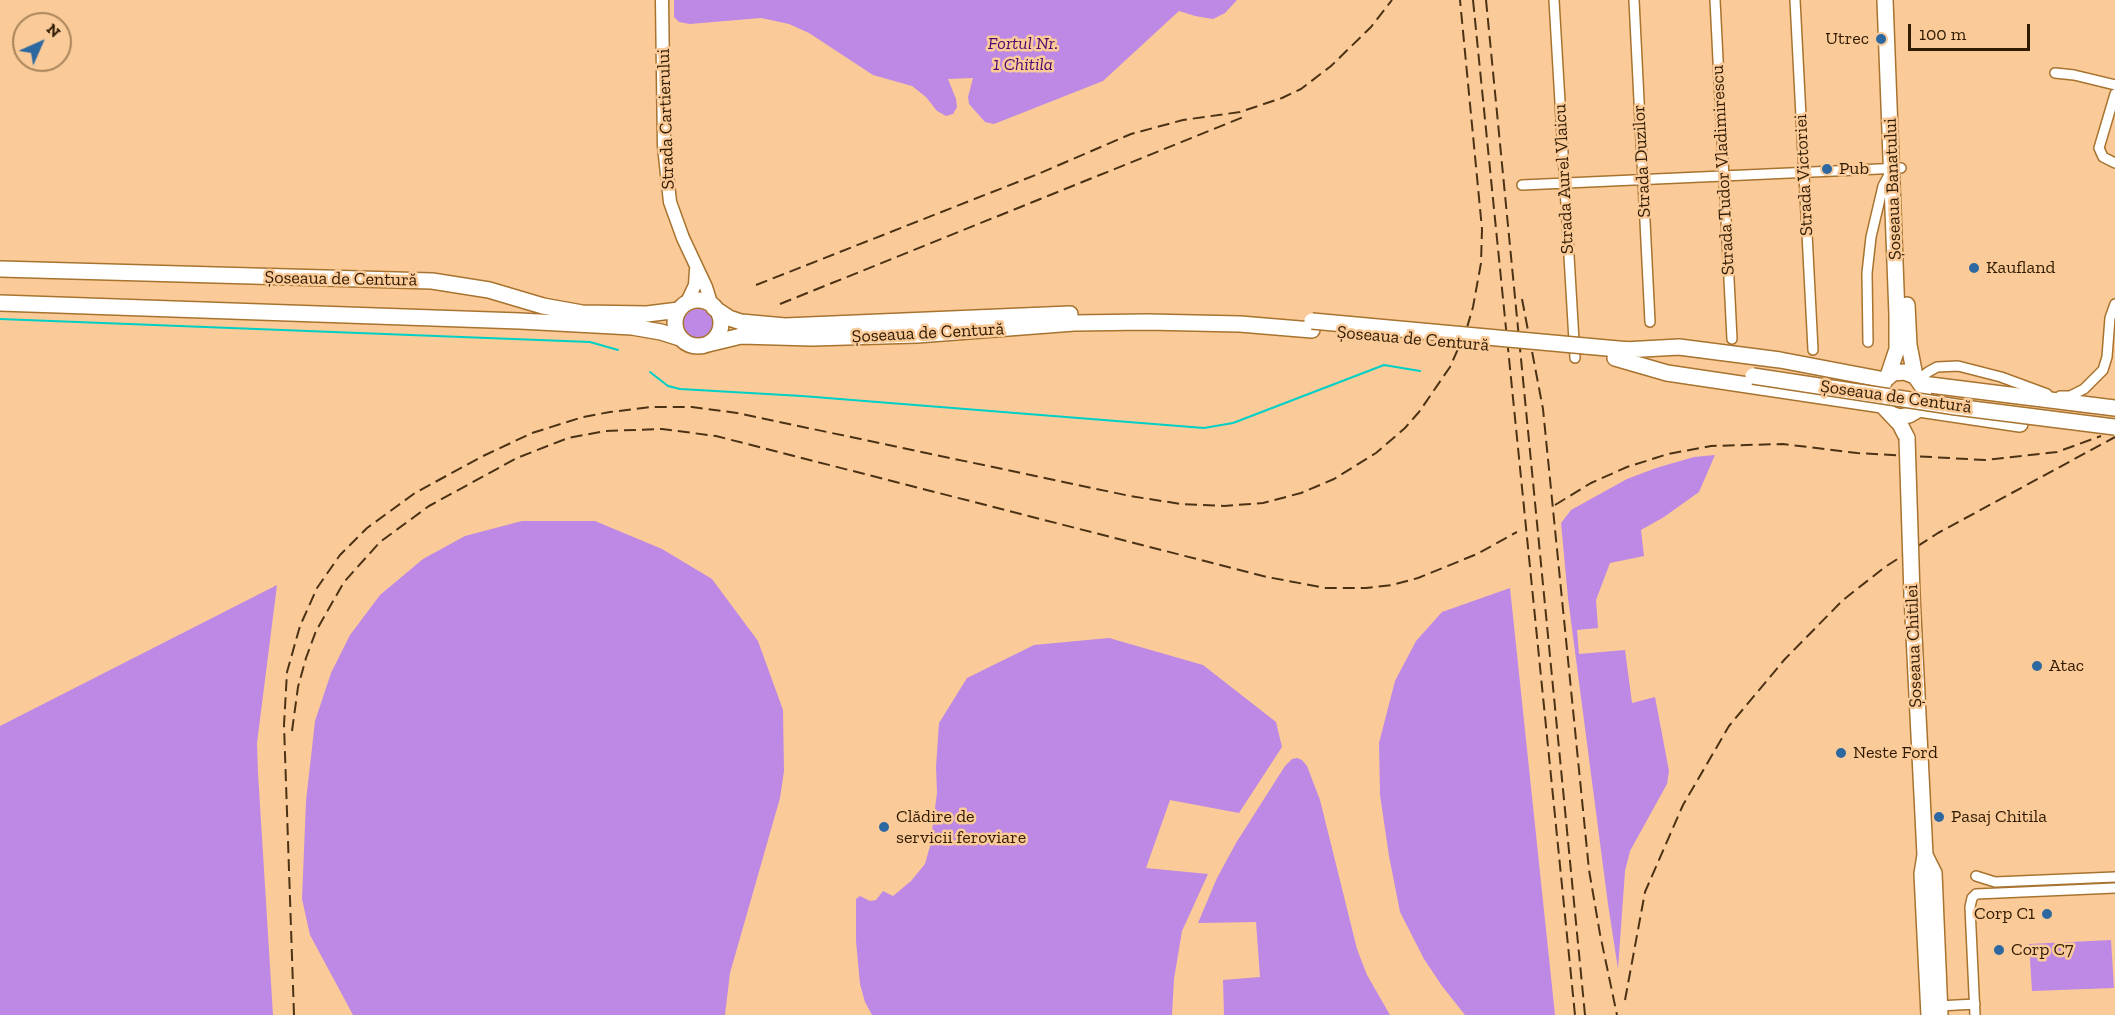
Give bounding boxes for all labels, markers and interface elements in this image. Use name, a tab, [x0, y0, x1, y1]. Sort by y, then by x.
north arrow	[12, 12, 72, 72]
scale bar	[1911, 12, 2032, 50]
text: N	[43, 19, 65, 41]
text: 100 m	[1919, 23, 1966, 45]
place label: Utrec	[1825, 28, 1869, 50]
marker: Utrec	[1874, 32, 1888, 46]
park label: Fortul Nr. 1 Chitila	[988, 33, 1058, 76]
street label: Strada Cartierului	[653, 48, 679, 190]
street label: Strada Tudor Vladimirescu	[1707, 64, 1739, 276]
street label: Strada Aurel Vlaicu	[1549, 103, 1579, 255]
street label: Strada Duzilor	[1628, 104, 1656, 218]
street label: Strada Victoriei	[1790, 114, 1818, 236]
street label: Șoseaua Banatului	[1880, 118, 1906, 260]
place label: Pub	[1839, 158, 1869, 180]
marker: Pub	[1820, 162, 1834, 176]
place label: Kaufland	[1986, 257, 2055, 279]
marker: Kaufland	[1967, 261, 1981, 275]
street label: Șoseaua de Centură	[265, 267, 417, 291]
street label: Șoseaua de Centură	[851, 318, 1005, 348]
street label: Șoseaua de Centură	[1336, 322, 1490, 356]
street label: Șoseaua de Centură	[1819, 376, 1973, 418]
street label: Șoseaua Chitilei	[1901, 584, 1927, 708]
place label: Atac	[2049, 655, 2084, 677]
marker: Atac	[2030, 659, 2044, 673]
place label: Neste Ford	[1853, 742, 1938, 764]
marker: Neste Ford	[1834, 746, 1848, 760]
place label: Clădire de servicii feroviare	[896, 806, 1026, 848]
place label: Pasaj Chitila	[1951, 806, 2047, 828]
marker: Pasaj Chitila	[1932, 810, 1946, 824]
marker: Clădire de servicii feroviare	[877, 820, 891, 834]
place label: Corp C1	[1974, 903, 2035, 925]
marker: Corp C1	[2040, 907, 2054, 921]
place label: Corp C7	[2011, 939, 2074, 961]
marker: Corp C7	[1992, 943, 2006, 957]

